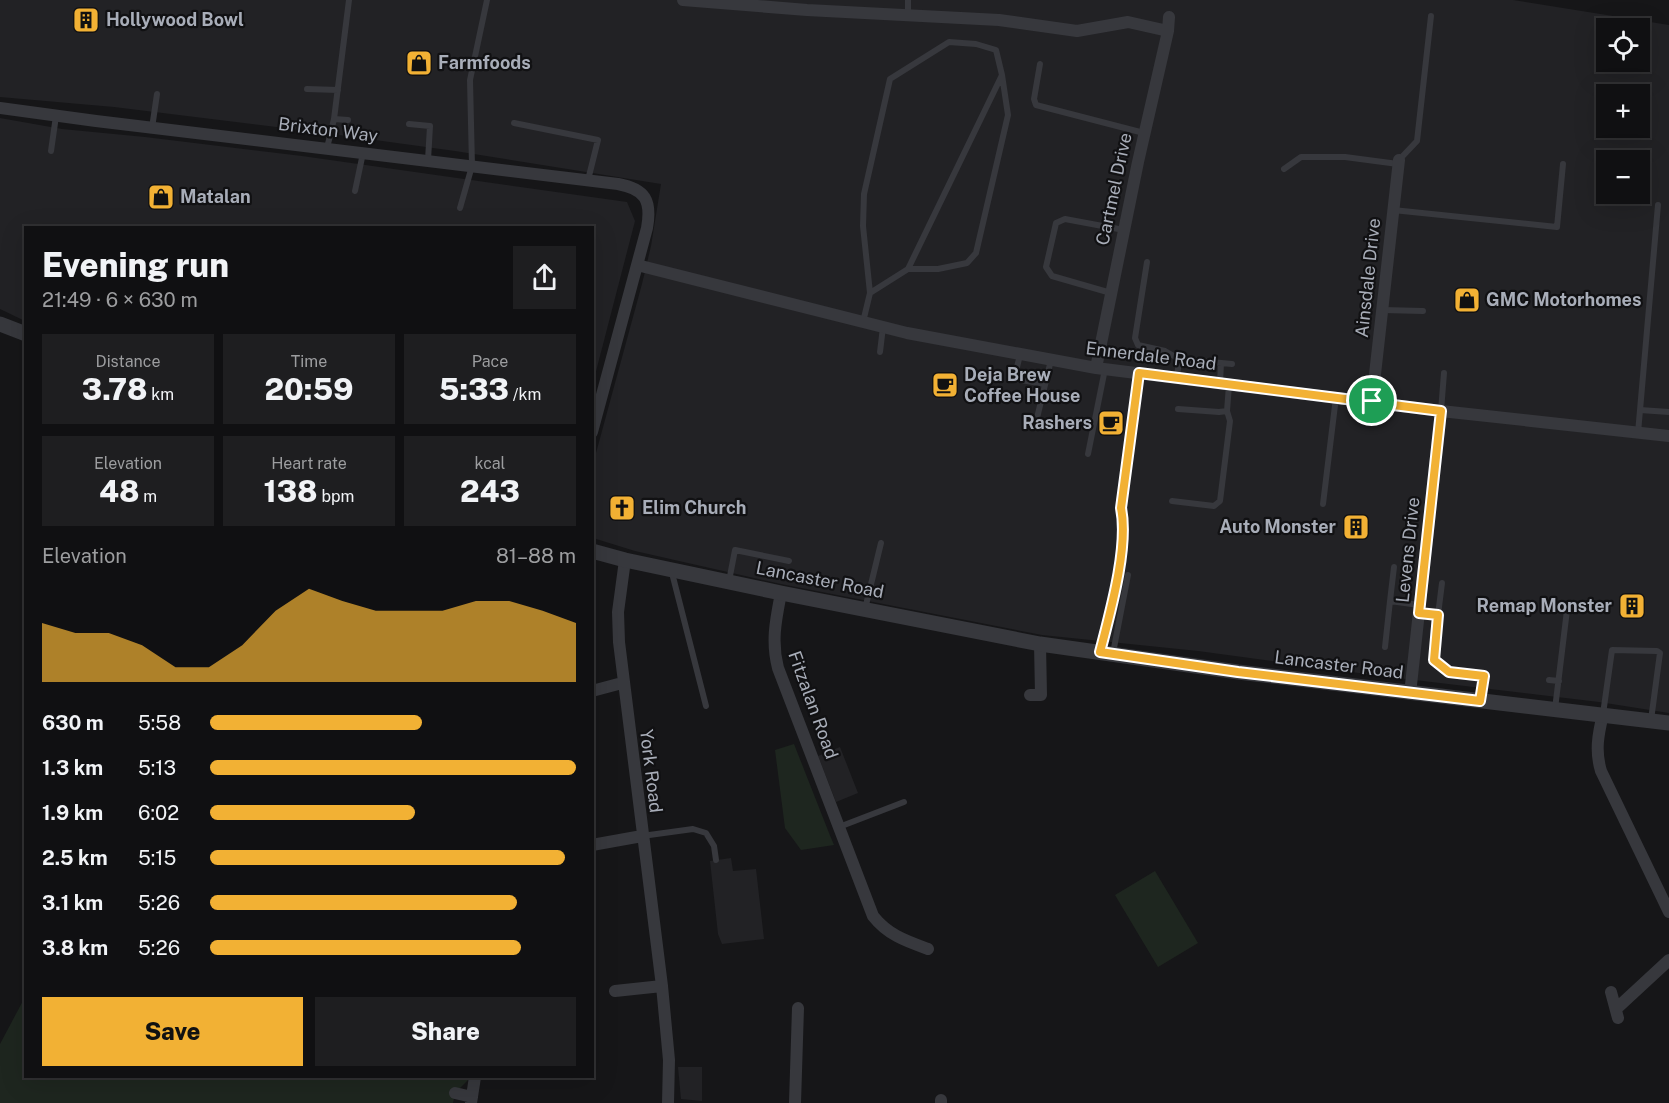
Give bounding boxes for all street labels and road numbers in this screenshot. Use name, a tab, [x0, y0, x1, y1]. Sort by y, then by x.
street label: Brixton Way	[277, 113, 379, 146]
street label: Cartmel Drive	[1091, 131, 1136, 247]
street label: Ainsdale Drive	[1351, 217, 1384, 339]
street label: Ennerdale Road	[1084, 337, 1218, 374]
street label: Levens Drive	[1392, 496, 1423, 604]
street label: Lancaster Road	[754, 557, 886, 602]
street label: Lancaster Road	[1273, 646, 1405, 683]
street label: Fitzalan Road	[784, 648, 843, 762]
street label: York Road	[636, 728, 667, 814]

